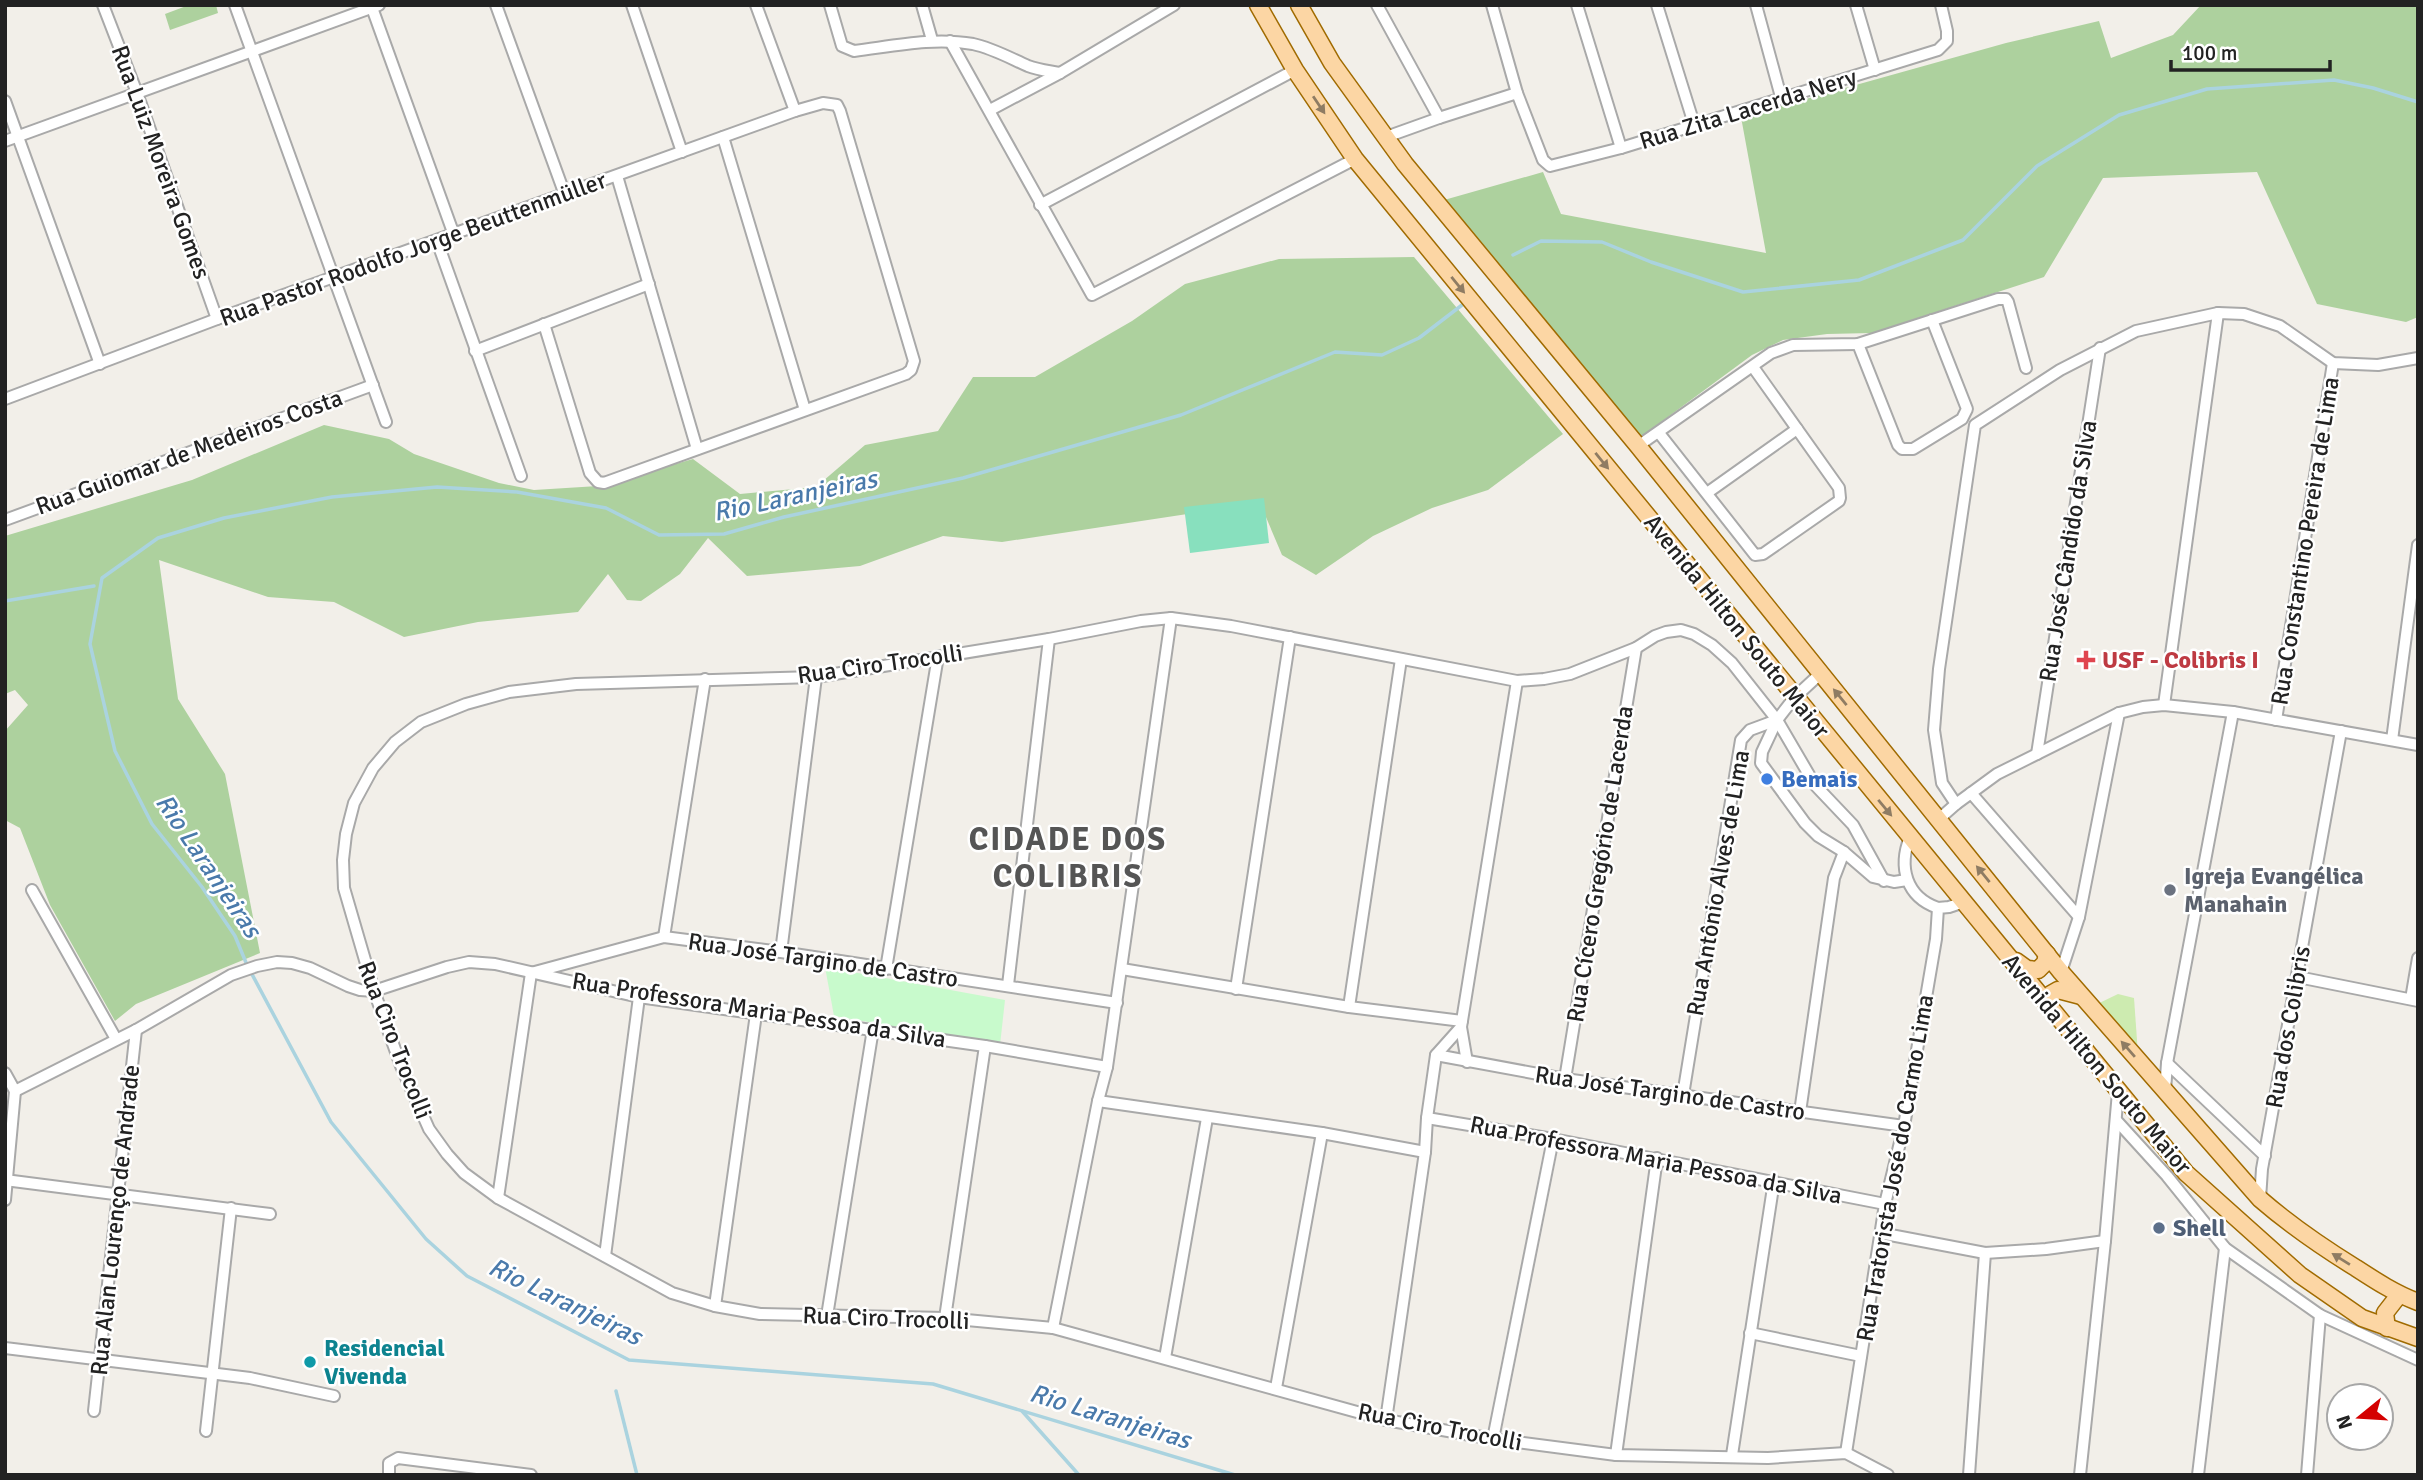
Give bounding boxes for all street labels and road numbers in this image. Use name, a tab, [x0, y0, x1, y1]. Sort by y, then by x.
street label: Rua Luiz Moreira Gomes	[105, 41, 217, 283]
street label: Rua Zita Lacerda Nery	[1636, 62, 1860, 156]
street label: Rua Pastor Rodolfo Jorge Beuttenmüller	[216, 165, 610, 333]
street label: Rua Constantino Pereira de Lima	[2264, 375, 2346, 707]
street label: Rua Guiomar de Medeiros Costa	[31, 382, 347, 522]
street label: Rua José Cândido da Silva	[2032, 418, 2104, 684]
street label: Avenida Hilton Souto Maior	[1637, 508, 1837, 744]
street label: Rua Ciro Trocolli	[795, 638, 965, 690]
street label: Rua Cícero Gregório de Lacerda	[1560, 703, 1640, 1025]
street label: Rua Antônio Alves de Lima	[1680, 748, 1756, 1018]
street label: Rua José Targino de Castro	[686, 926, 960, 994]
street label: Rua dos Colibris	[2259, 943, 2317, 1111]
street label: Avenida Hilton Souto Maior	[1996, 947, 2198, 1181]
street label: Rua Ciro Trocolli	[351, 957, 439, 1123]
street label: Rua Professora Maria Pessoa da Silva	[570, 966, 948, 1054]
street label: Rua Tratorista José do Carmo Lima	[1850, 992, 1940, 1344]
street label: Rua José Targino de Castro	[1533, 1059, 1807, 1127]
street label: Rua Alan Lourenço de Andrade	[84, 1063, 146, 1377]
street label: Rua Professora Maria Pessoa da Silva	[1467, 1109, 1845, 1211]
street label: Rua Ciro Trocolli	[802, 1300, 970, 1336]
street label: Rua Ciro Trocolli	[1355, 1396, 1525, 1458]

